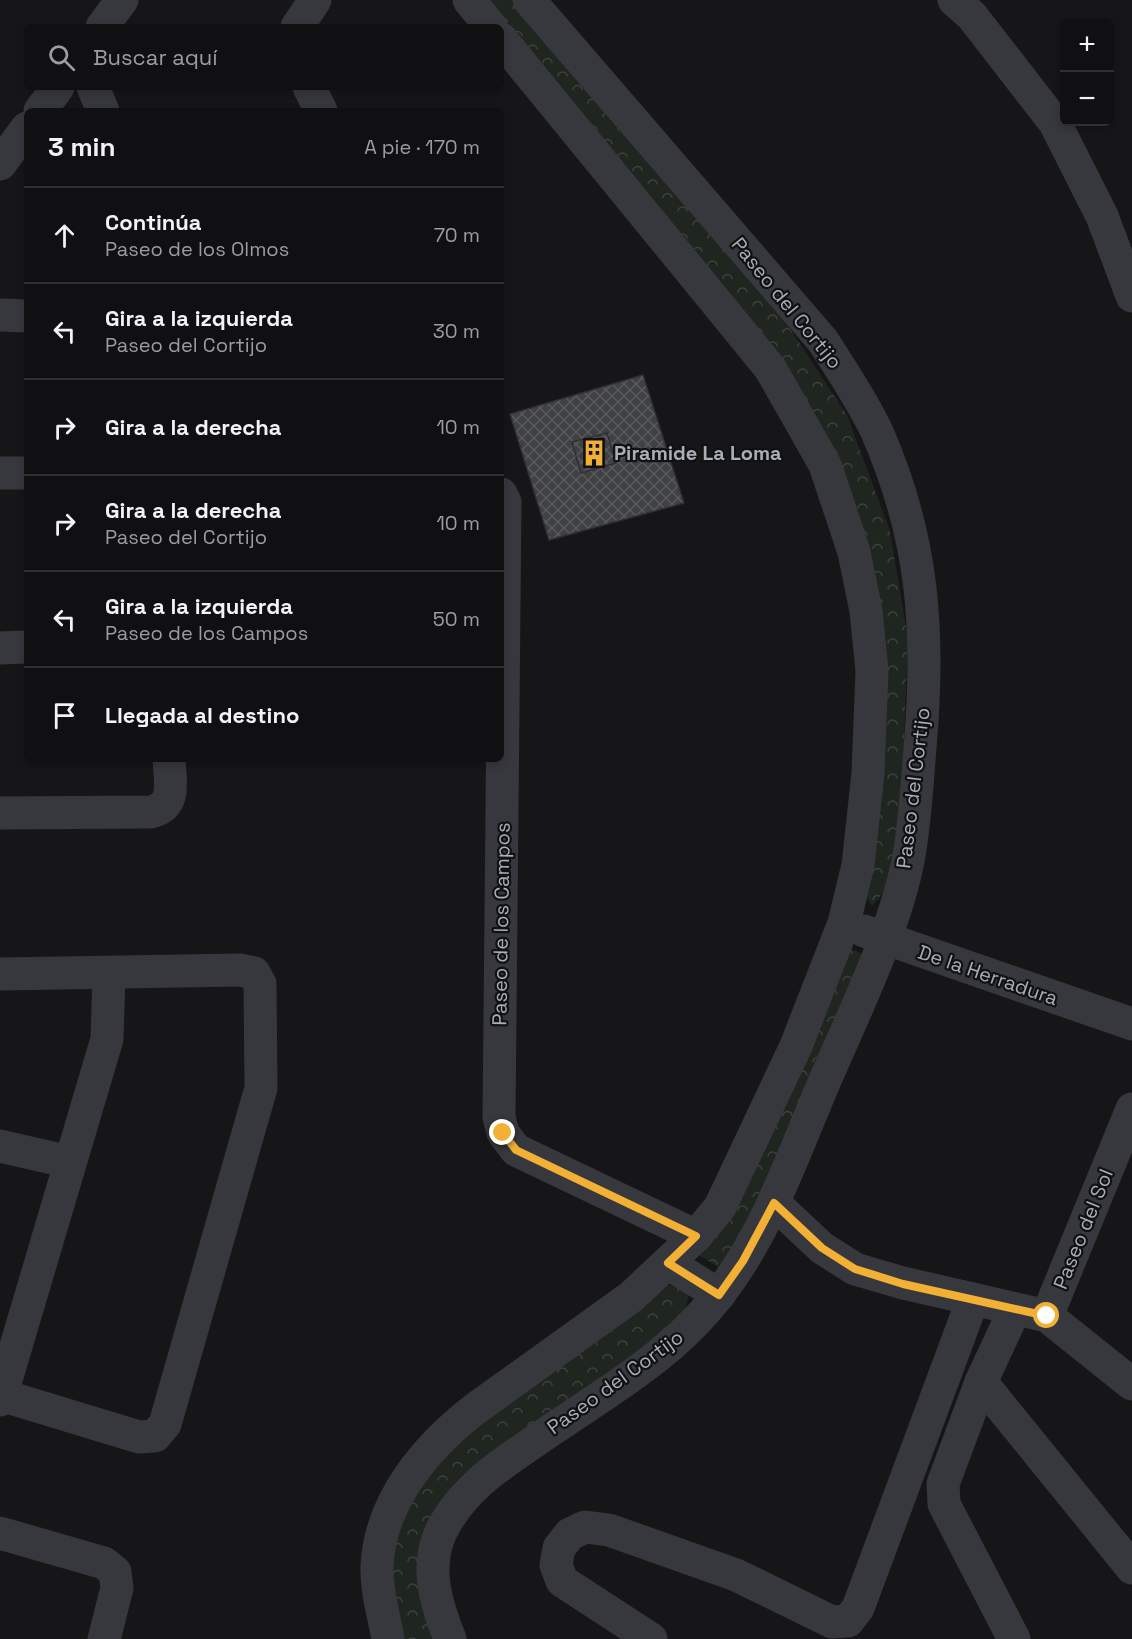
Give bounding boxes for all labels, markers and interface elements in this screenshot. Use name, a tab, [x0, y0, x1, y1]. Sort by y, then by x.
map controls	[1060, 18, 1114, 126]
button: +	[1060, 18, 1114, 72]
search box	[24, 24, 504, 90]
icon: search	[45, 41, 78, 74]
text: Buscar aquí	[93, 43, 218, 71]
button: −	[1060, 72, 1114, 126]
text: 3 min	[48, 130, 116, 164]
text: A pie · 170 m	[364, 134, 480, 160]
text: Continúa	[105, 208, 201, 236]
icon: ahead	[48, 219, 81, 252]
text: 70 m	[434, 222, 480, 248]
street label: Paseo del Cortijo	[726, 232, 848, 374]
text: Paseo de los Olmos	[105, 236, 289, 262]
text: Gira a la izquierda	[105, 304, 293, 332]
icon: left	[48, 315, 81, 348]
text: 30 m	[433, 318, 480, 344]
text: Paseo del Cortijo	[105, 332, 267, 358]
icon: right	[48, 411, 81, 444]
text: Gira a la derecha	[105, 413, 282, 441]
text: 10 m	[436, 414, 480, 440]
building icon: Piramide La Loma	[579, 438, 609, 468]
place label: Piramide La Loma	[614, 440, 782, 466]
text: Gira a la derecha	[105, 496, 282, 524]
icon: right	[48, 507, 81, 540]
text: 10 m	[436, 510, 480, 536]
text: Paseo del Cortijo	[105, 524, 267, 550]
text: Gira a la izquierda	[105, 592, 293, 620]
icon: left	[48, 603, 81, 636]
text: 50 m	[433, 606, 480, 632]
text: Paseo de los Campos	[105, 620, 308, 646]
icon: arrive	[48, 699, 81, 732]
text: Llegada al destino	[105, 701, 299, 729]
street label: Paseo del Cortijo	[890, 706, 936, 870]
street label: Paseo de los Campos	[486, 822, 516, 1026]
street label: De la Herradura	[914, 939, 1062, 1011]
route end	[489, 1119, 515, 1145]
street label: Paseo del Sol	[1047, 1165, 1119, 1293]
route start	[1033, 1302, 1059, 1328]
street label: Paseo del Cortijo	[542, 1324, 688, 1440]

